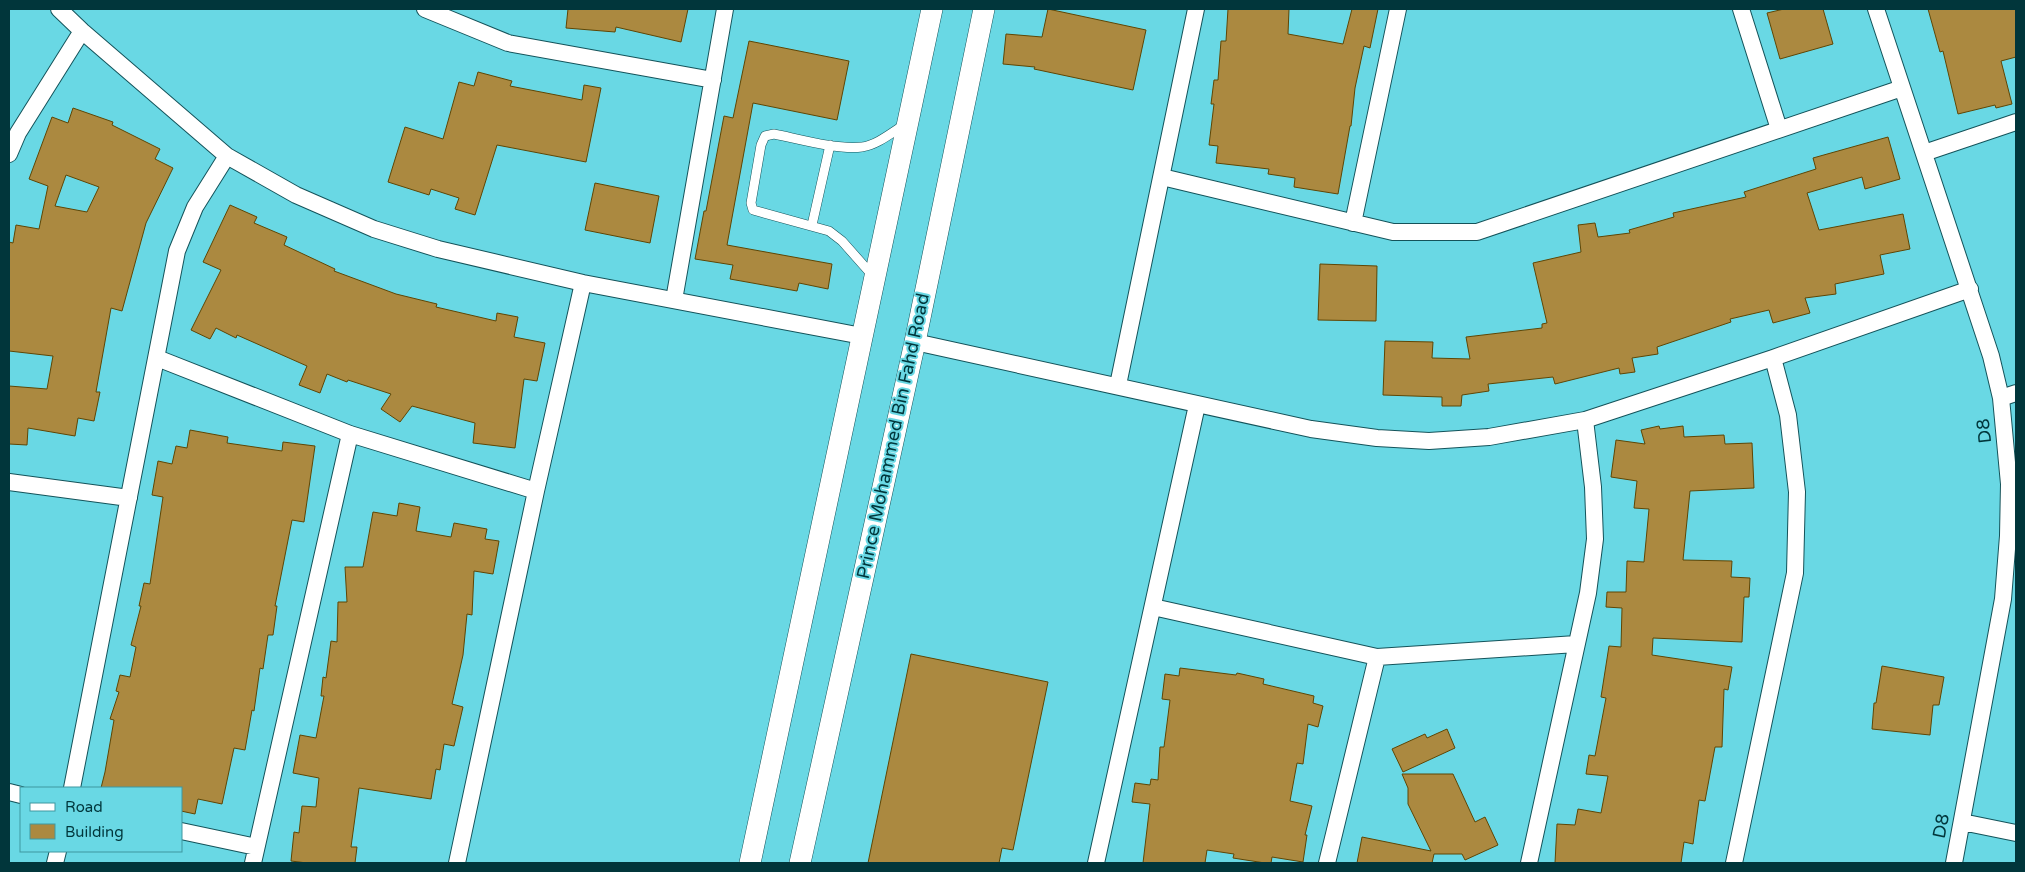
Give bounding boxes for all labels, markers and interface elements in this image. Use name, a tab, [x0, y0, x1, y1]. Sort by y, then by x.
street label: Prince Mohammed Bin Fahd Road	[852, 291, 934, 581]
street label: D8	[1972, 418, 1996, 444]
legend	[20, 787, 182, 852]
text: Road	[65, 798, 103, 816]
street label: D8	[1928, 812, 1954, 840]
text: Building	[65, 823, 124, 841]

